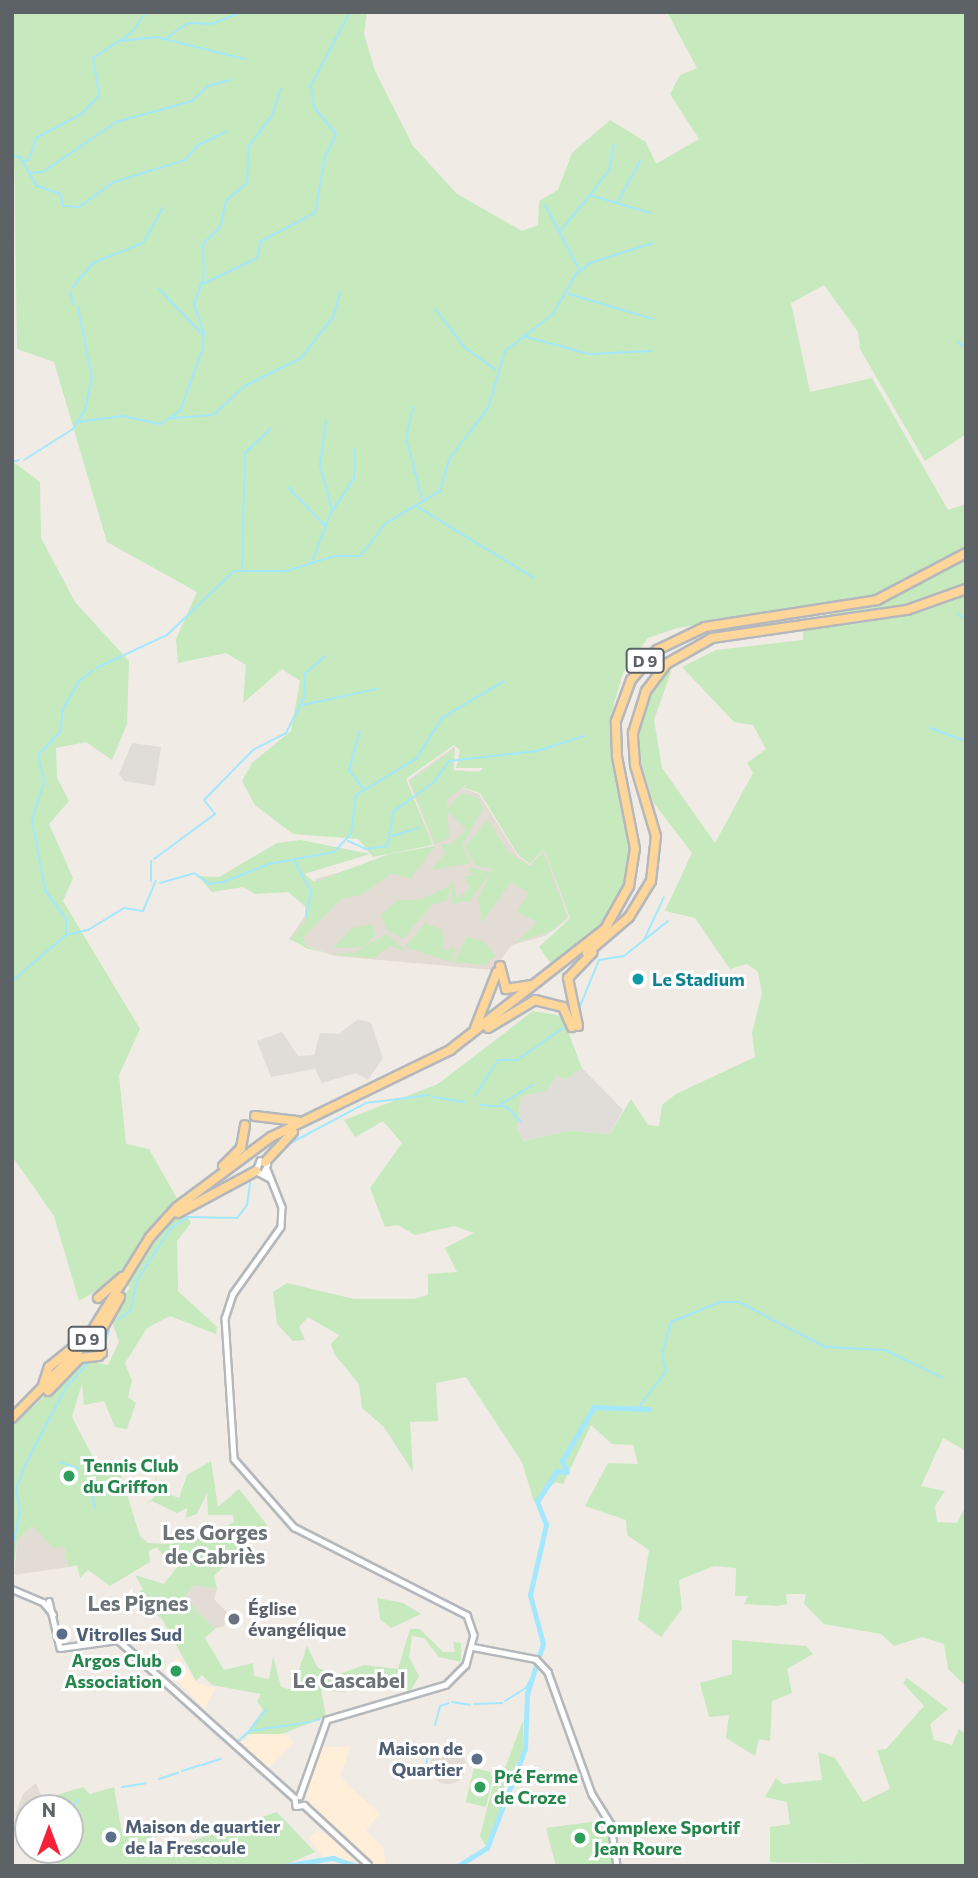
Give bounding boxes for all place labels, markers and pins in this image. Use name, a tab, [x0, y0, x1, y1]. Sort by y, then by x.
place label: Le Stadium	[652, 968, 745, 990]
marker: Le Stadium	[630, 971, 646, 987]
place label: Tennis Club du Griffon	[83, 1455, 179, 1498]
marker: Tennis Club du Griffon	[61, 1468, 77, 1484]
place label: Église évangélique	[248, 1598, 346, 1640]
marker: Église évangélique	[226, 1611, 242, 1627]
place label: Vitrolles Sud	[76, 1623, 182, 1645]
marker: Vitrolles Sud	[54, 1626, 70, 1642]
place label: Argos Club Association	[65, 1650, 162, 1692]
marker: Argos Club Association	[168, 1663, 184, 1679]
place label: Maison de Quartier	[378, 1738, 463, 1780]
marker: Maison de Quartier	[469, 1751, 485, 1767]
place label: Pré Ferme de Croze	[494, 1766, 578, 1809]
marker: Pré Ferme de Croze	[472, 1779, 488, 1795]
place label: Maison de quartier de la Frescoule	[125, 1816, 280, 1858]
place label: Complexe Sportif Jean Roure	[594, 1817, 740, 1860]
marker: Maison de quartier de la Frescoule	[103, 1829, 119, 1845]
marker: Complexe Sportif Jean Roure	[572, 1830, 588, 1846]

